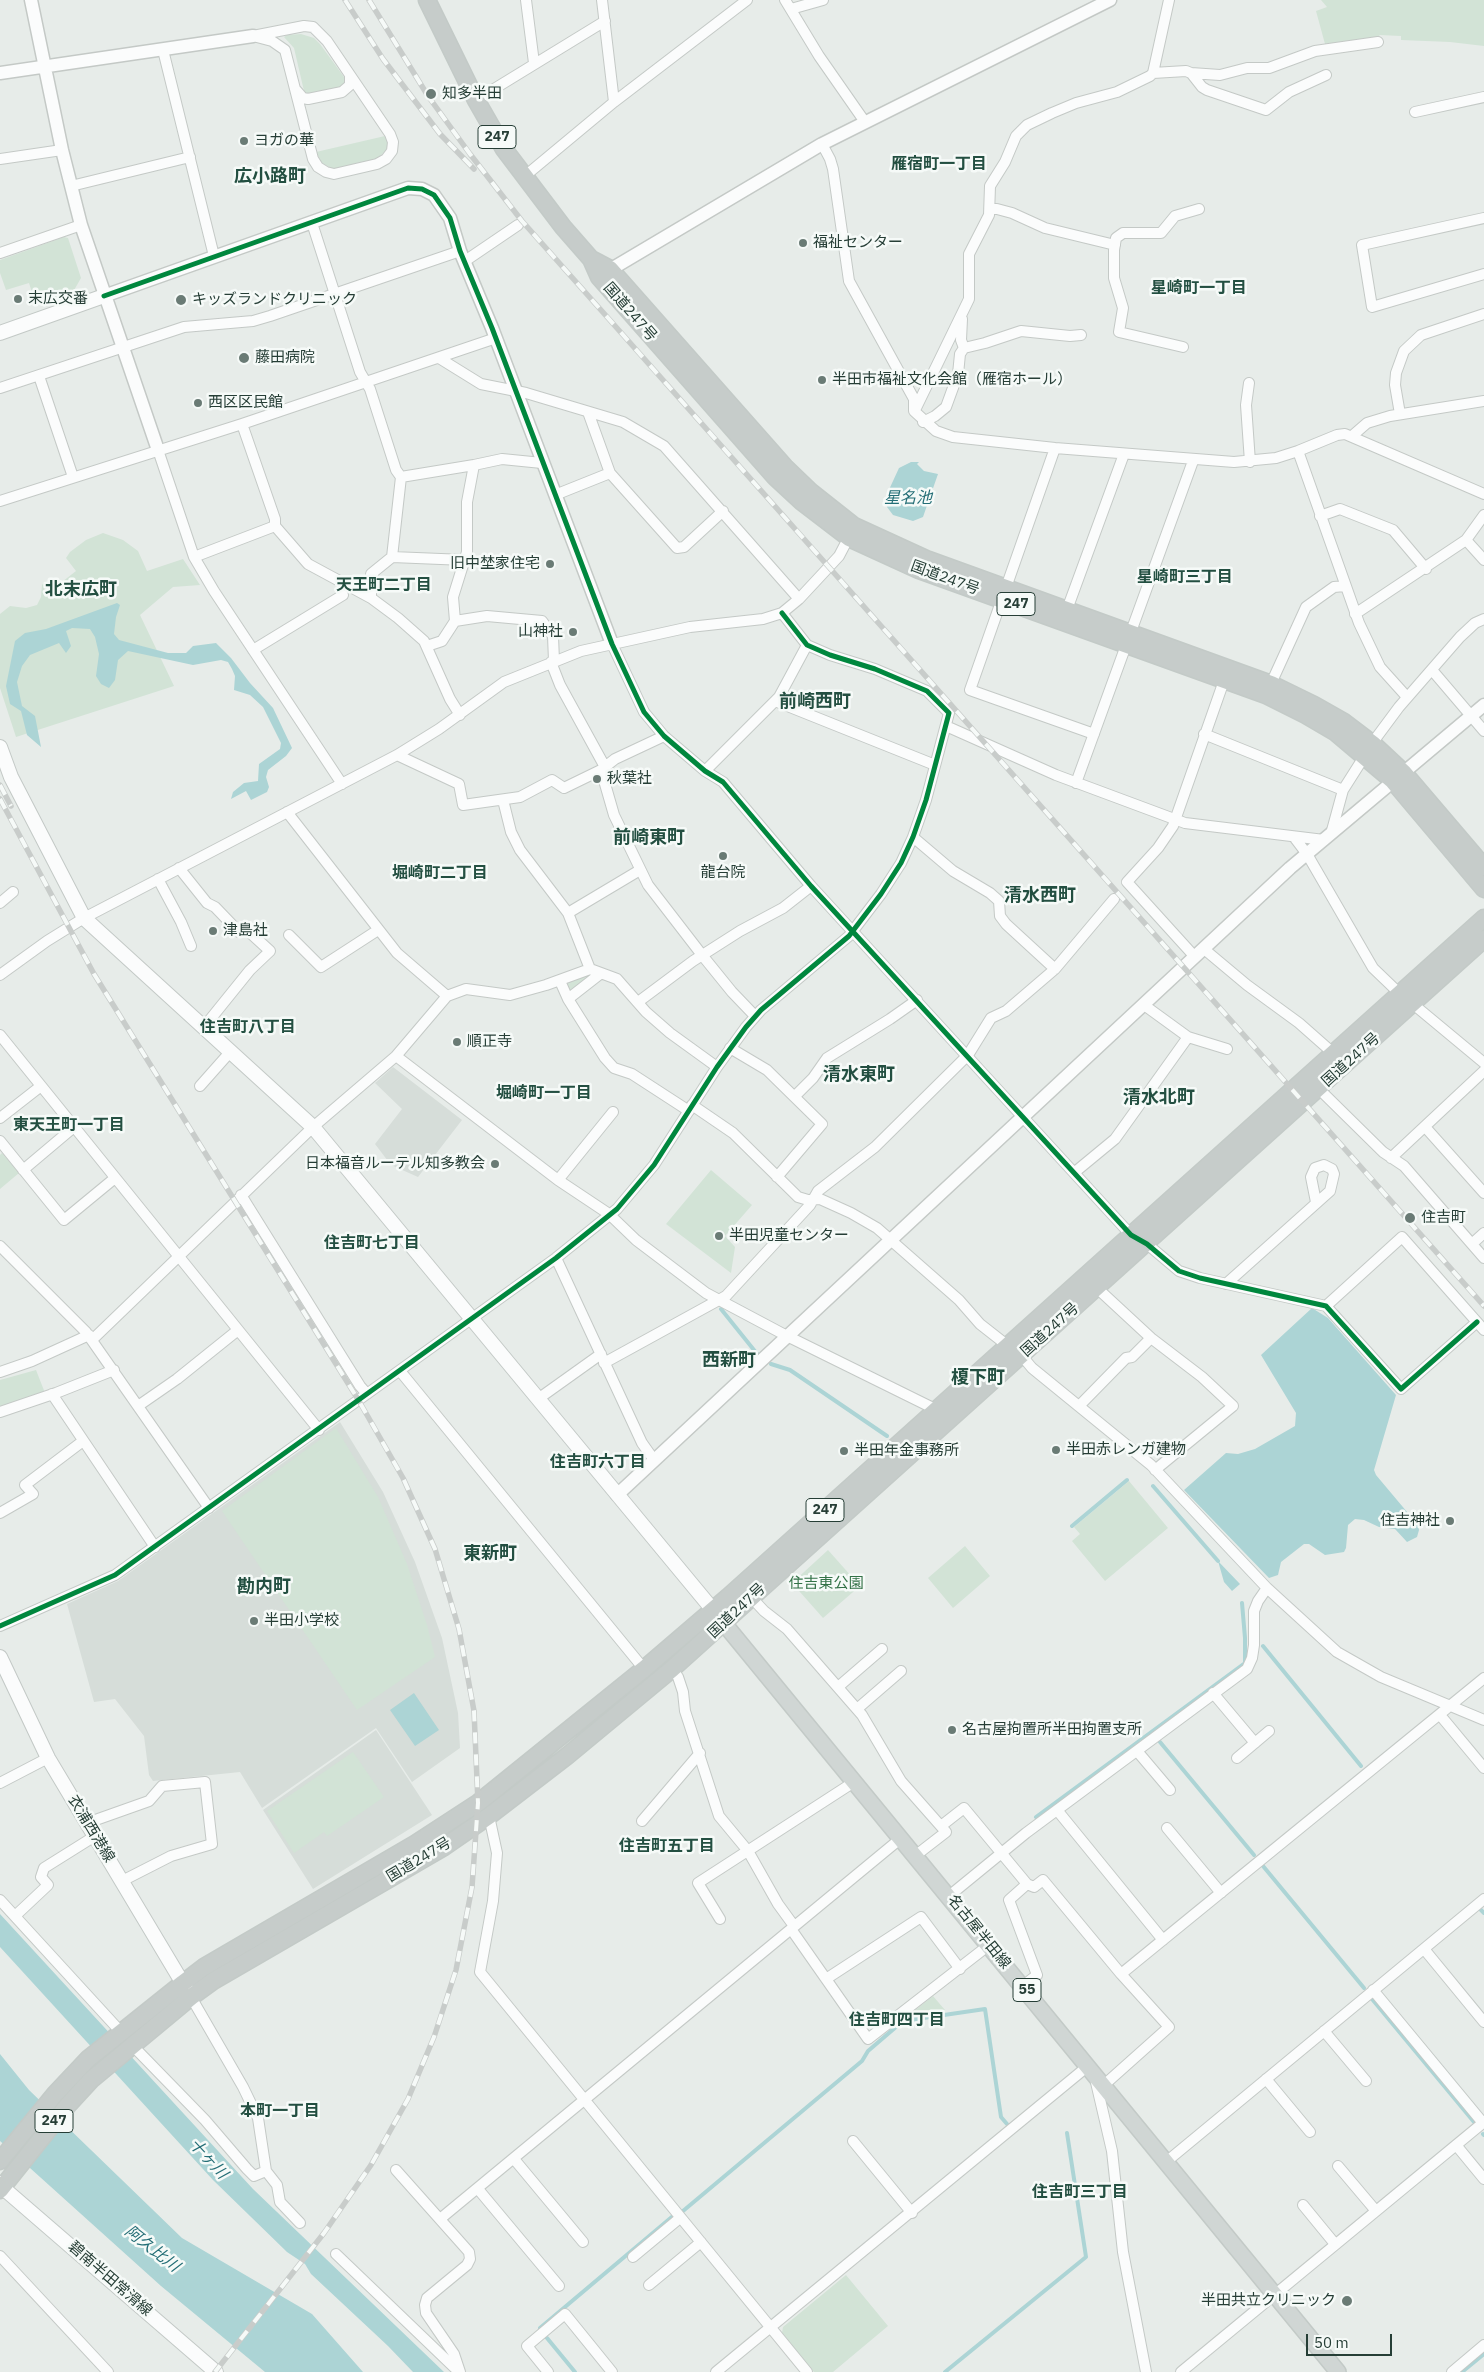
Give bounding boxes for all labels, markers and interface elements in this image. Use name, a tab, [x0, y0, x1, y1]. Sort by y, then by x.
place label: 知多半田	[442, 85, 502, 103]
marker: 知多半田	[424, 87, 438, 101]
road number: 247	[478, 125, 516, 148]
place label: ヨガの華	[254, 132, 314, 150]
marker: ヨガの華	[238, 135, 250, 147]
district label: 雁宿町一丁目	[891, 154, 987, 174]
district label: 広小路町	[234, 166, 306, 188]
place label: 福祉センター	[813, 234, 903, 252]
marker: 福祉センター	[797, 237, 809, 249]
district label: 星崎町一丁目	[1151, 278, 1247, 298]
street label: 国道247号	[600, 279, 660, 345]
place label: 末広交番	[28, 290, 88, 308]
place label: キッズランドクリニック	[192, 291, 357, 309]
marker: 末広交番	[12, 293, 24, 305]
marker: キッズランドクリニック	[174, 293, 188, 307]
place label: 藤田病院	[255, 349, 315, 367]
marker: 藤田病院	[237, 351, 251, 365]
place label: 半田市福祉文化会館（雁宿ホール）	[832, 371, 1072, 389]
marker: 半田市福祉文化会館（雁宿ホール）	[816, 374, 828, 386]
place label: 西区区民館	[208, 394, 283, 412]
marker: 西区区民館	[192, 397, 204, 409]
water label: 星名池	[884, 488, 932, 508]
place label: 旧中埜家住宅	[450, 555, 540, 573]
street label: 国道247号	[908, 557, 982, 599]
marker: 旧中埜家住宅	[544, 558, 556, 570]
district label: 星崎町三丁目	[1137, 567, 1233, 587]
district label: 天王町二丁目	[336, 575, 432, 595]
district label: 北末広町	[45, 579, 117, 601]
road number: 247	[997, 592, 1035, 616]
place label: 山神社	[518, 623, 563, 641]
marker: 山神社	[567, 626, 579, 638]
district label: 前崎西町	[779, 691, 851, 713]
place label: 秋葉社	[607, 770, 652, 788]
marker: 秋葉社	[591, 773, 603, 785]
district label: 前崎東町	[613, 827, 685, 849]
marker: 龍台院	[717, 850, 729, 862]
district label: 堀崎町二丁目	[392, 863, 488, 883]
place label: 龍台院	[701, 864, 745, 882]
district label: 清水西町	[1004, 885, 1076, 907]
place label: 津島社	[223, 922, 268, 940]
marker: 津島社	[207, 925, 219, 937]
district label: 住吉町八丁目	[200, 1017, 296, 1037]
street label: 国道247号	[1318, 1029, 1384, 1091]
place label: 順正寺	[467, 1033, 512, 1051]
marker: 順正寺	[451, 1036, 463, 1048]
district label: 清水東町	[823, 1064, 895, 1086]
district label: 堀崎町一丁目	[496, 1083, 592, 1103]
district label: 清水北町	[1123, 1087, 1195, 1109]
district label: 東天王町一丁目	[13, 1115, 125, 1135]
place label: 日本福音ルーテル知多教会	[305, 1155, 485, 1173]
marker: 日本福音ルーテル知多教会	[489, 1158, 501, 1170]
place label: 住吉町	[1421, 1209, 1466, 1227]
marker: 住吉町	[1403, 1211, 1417, 1225]
place label: 半田児童センター	[729, 1227, 849, 1245]
marker: 半田児童センター	[713, 1230, 725, 1242]
district label: 住吉町七丁目	[324, 1233, 420, 1253]
street label: 国道247号	[1017, 1299, 1083, 1361]
district label: 西新町	[702, 1350, 756, 1372]
district label: 榎下町	[951, 1367, 1005, 1389]
place label: 半田赤レンガ建物	[1066, 1441, 1186, 1459]
place label: 半田年金事務所	[854, 1442, 959, 1460]
marker: 半田赤レンガ建物	[1050, 1444, 1062, 1456]
marker: 半田年金事務所	[838, 1445, 850, 1457]
district label: 住吉町六丁目	[550, 1452, 646, 1472]
road number: 247	[806, 1498, 844, 1522]
place label: 住吉神社	[1380, 1512, 1440, 1530]
marker: 住吉神社	[1444, 1515, 1456, 1527]
district label: 東新町	[463, 1543, 517, 1565]
park label: 住吉東公園	[789, 1575, 863, 1593]
district label: 勘内町	[237, 1576, 291, 1598]
street label: 国道247号	[705, 1580, 769, 1642]
place label: 半田小学校	[264, 1612, 339, 1630]
marker: 半田小学校	[248, 1615, 260, 1627]
place label: 名古屋拘置所半田拘置支所	[962, 1721, 1142, 1739]
marker: 名古屋拘置所半田拘置支所	[946, 1724, 958, 1736]
street label: 衣浦西港線	[64, 1792, 118, 1866]
street label: 国道247号	[384, 1834, 454, 1886]
district label: 住吉町五丁目	[619, 1836, 715, 1856]
street label: 名古屋半田線	[944, 1891, 1014, 1973]
road number: 55	[1013, 1978, 1041, 2002]
district label: 住吉町四丁目	[849, 2010, 945, 2030]
district label: 本町一丁目	[240, 2101, 320, 2121]
road number: 247	[35, 2110, 73, 2132]
water label: 十ヶ川	[185, 2135, 231, 2183]
district label: 住吉町三丁目	[1032, 2182, 1128, 2202]
water label: 阿久比川	[121, 2222, 183, 2276]
street label: 碧南半田常滑線	[64, 2238, 156, 2320]
place label: 半田共立クリニック	[1201, 2292, 1336, 2310]
marker: 半田共立クリニック	[1340, 2294, 1354, 2308]
scale bar	[1309, 2324, 1395, 2356]
text: 50 m	[1314, 2333, 1349, 2352]

